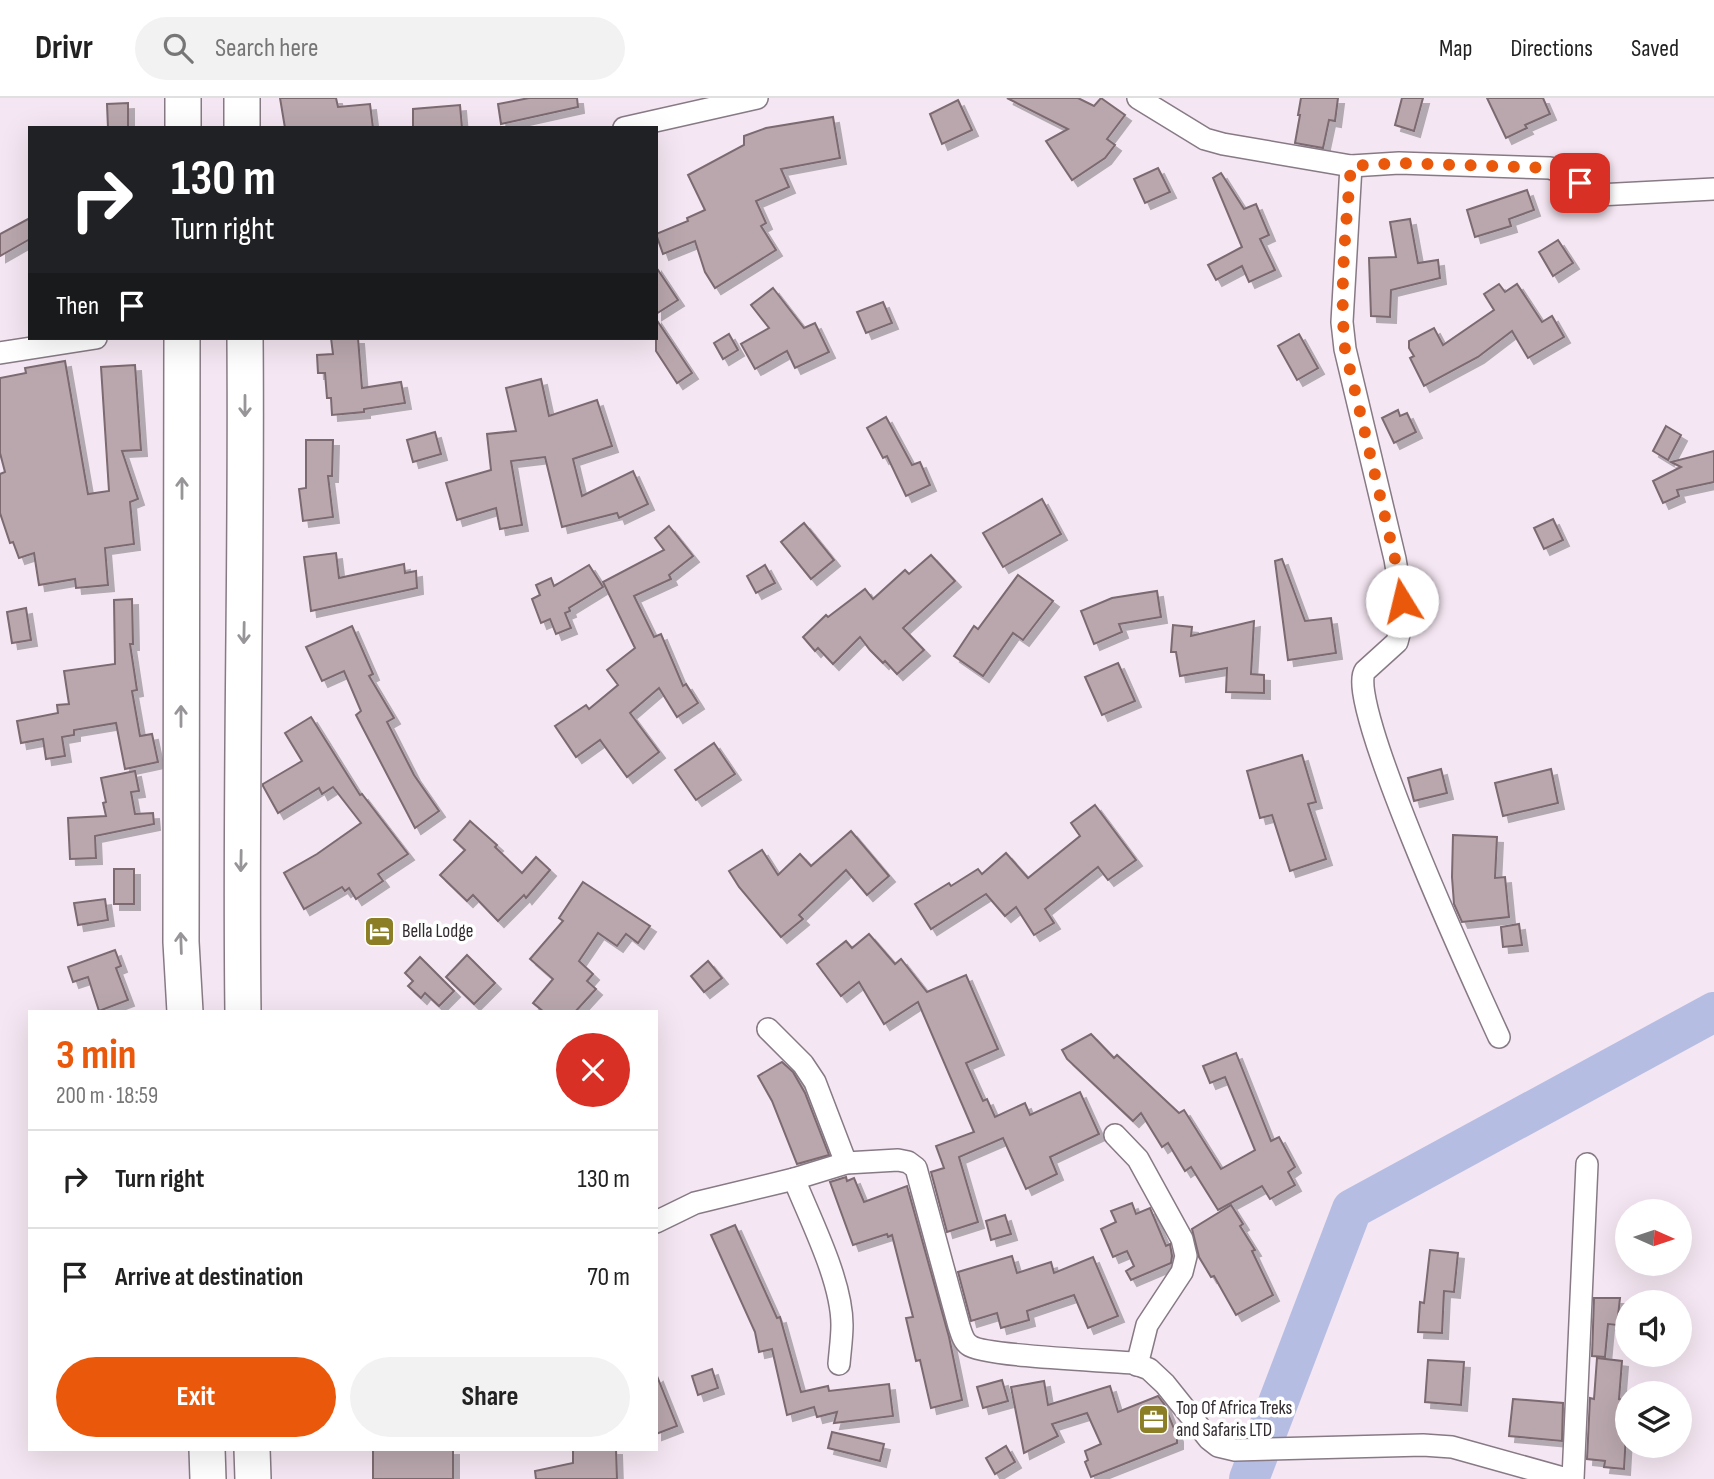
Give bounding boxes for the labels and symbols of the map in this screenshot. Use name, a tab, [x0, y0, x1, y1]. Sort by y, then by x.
pin	[1550, 153, 1610, 213]
one-way arrow	[238, 394, 252, 417]
one-way arrow	[175, 477, 189, 500]
position arrow	[1365, 564, 1439, 638]
one-way arrow	[238, 622, 251, 645]
one-way arrow	[175, 705, 188, 728]
one-way arrow	[234, 849, 248, 872]
hotel icon: Bella Lodge	[362, 914, 396, 948]
place label: Bella Lodge	[402, 920, 473, 943]
one-way arrow	[175, 932, 188, 955]
north arrow	[1615, 1199, 1692, 1276]
place label: Top Of Africa Treks and Safaris LTD	[1176, 1397, 1293, 1442]
office icon: Top Of Africa Treks and Safaris LTD	[1136, 1402, 1170, 1436]

